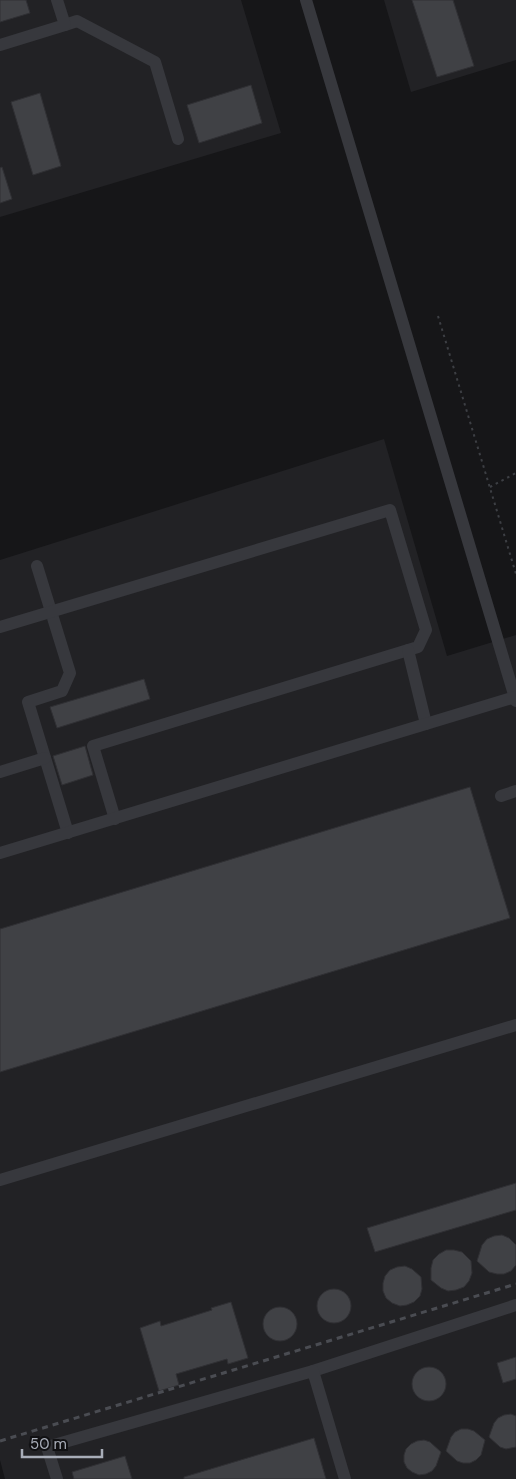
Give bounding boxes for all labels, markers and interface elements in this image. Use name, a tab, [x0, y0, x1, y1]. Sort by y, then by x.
scale bar	[22, 1426, 102, 1458]
text: 50 m	[30, 1434, 67, 1454]

